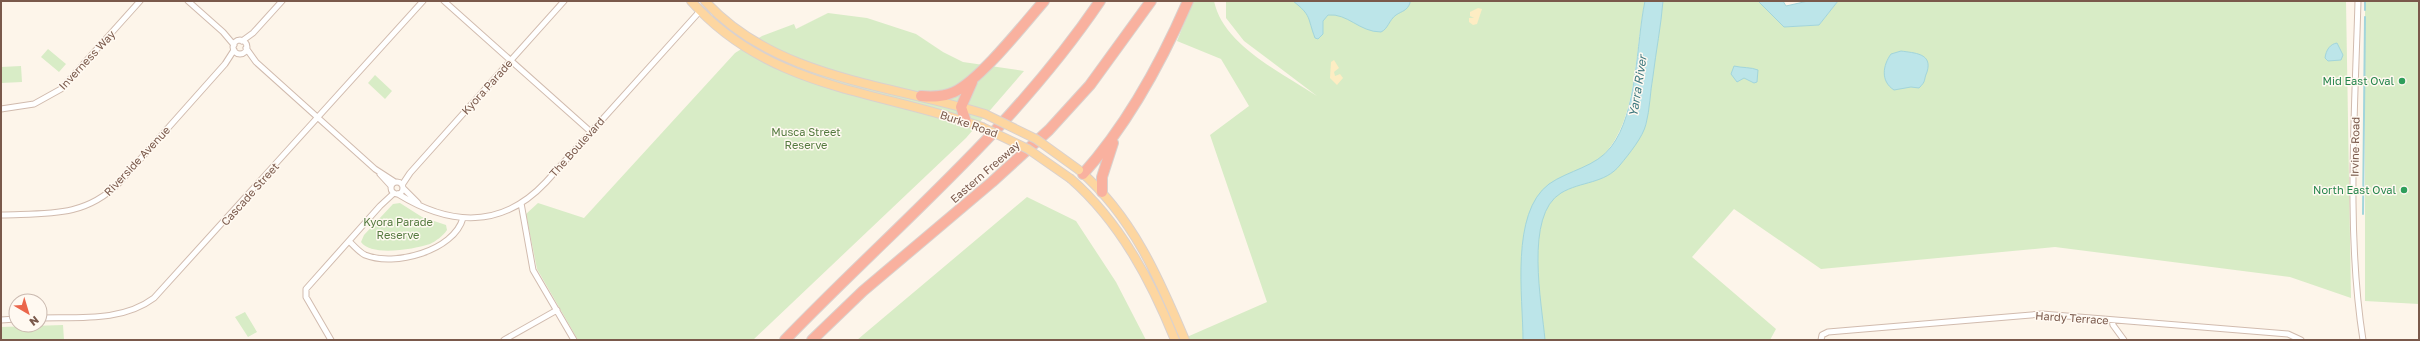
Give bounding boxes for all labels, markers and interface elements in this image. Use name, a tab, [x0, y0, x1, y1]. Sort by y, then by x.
street label: Inverness Way	[56, 27, 117, 92]
water label: Yarra River	[1625, 52, 1650, 118]
street label: Kyora Parade	[458, 56, 515, 117]
place label: Mid East Oval	[2323, 74, 2394, 87]
marker: Mid East Oval	[2397, 76, 2407, 86]
street label: Burke Road	[938, 108, 1000, 140]
street label: The Boulevard	[546, 114, 607, 179]
street label: Irvine Road	[2347, 117, 2362, 177]
street label: Riverside Avenue	[101, 123, 172, 198]
park label: Musca Street Reserve	[771, 125, 841, 151]
street label: Eastern Freeway	[947, 138, 1022, 205]
street label: Cascade Street	[218, 160, 281, 228]
place label: North East Oval	[2313, 183, 2396, 196]
marker: North East Oval	[2399, 185, 2409, 195]
park label: Kyora Parade Reserve	[363, 215, 433, 241]
north arrow	[8, 293, 48, 333]
street label: Hardy Terrace	[2035, 308, 2109, 327]
text: N	[27, 314, 42, 329]

